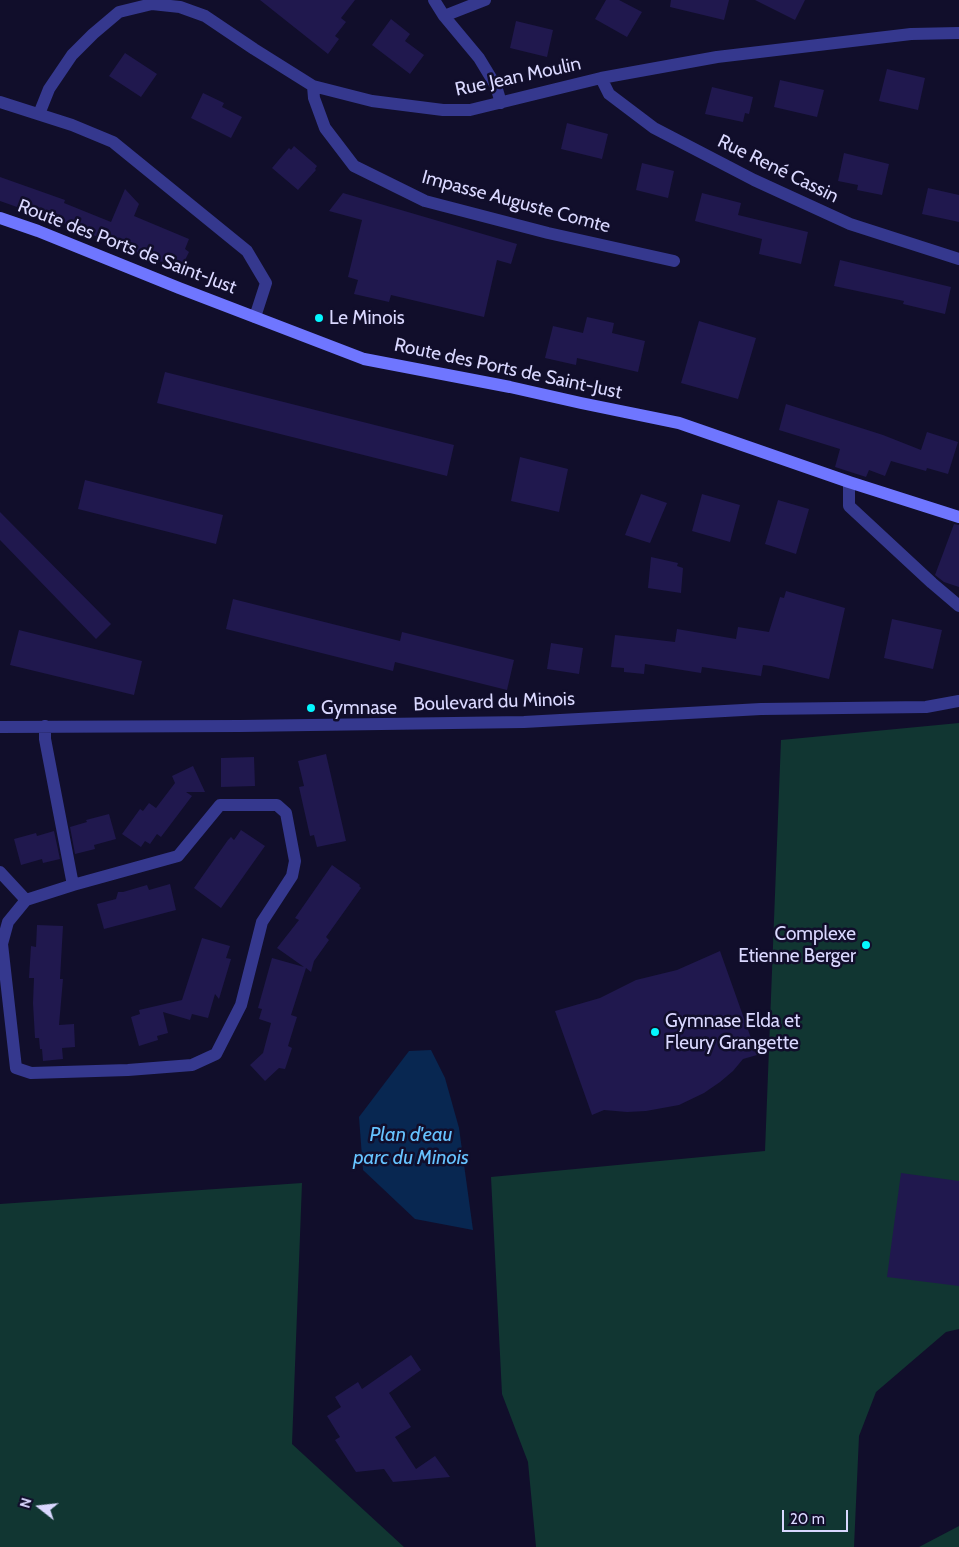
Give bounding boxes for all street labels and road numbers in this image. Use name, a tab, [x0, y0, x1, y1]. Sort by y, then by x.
street label: Rue Jean Moulin	[453, 53, 583, 101]
street label: Rue René Cassin	[714, 130, 842, 208]
street label: Impasse Auguste Comte	[419, 166, 613, 238]
street label: Route des Ports de Saint-Just	[14, 195, 240, 299]
street label: Route des Ports de Saint-Just	[392, 334, 624, 404]
street label: Boulevard du Minois	[413, 688, 575, 716]

